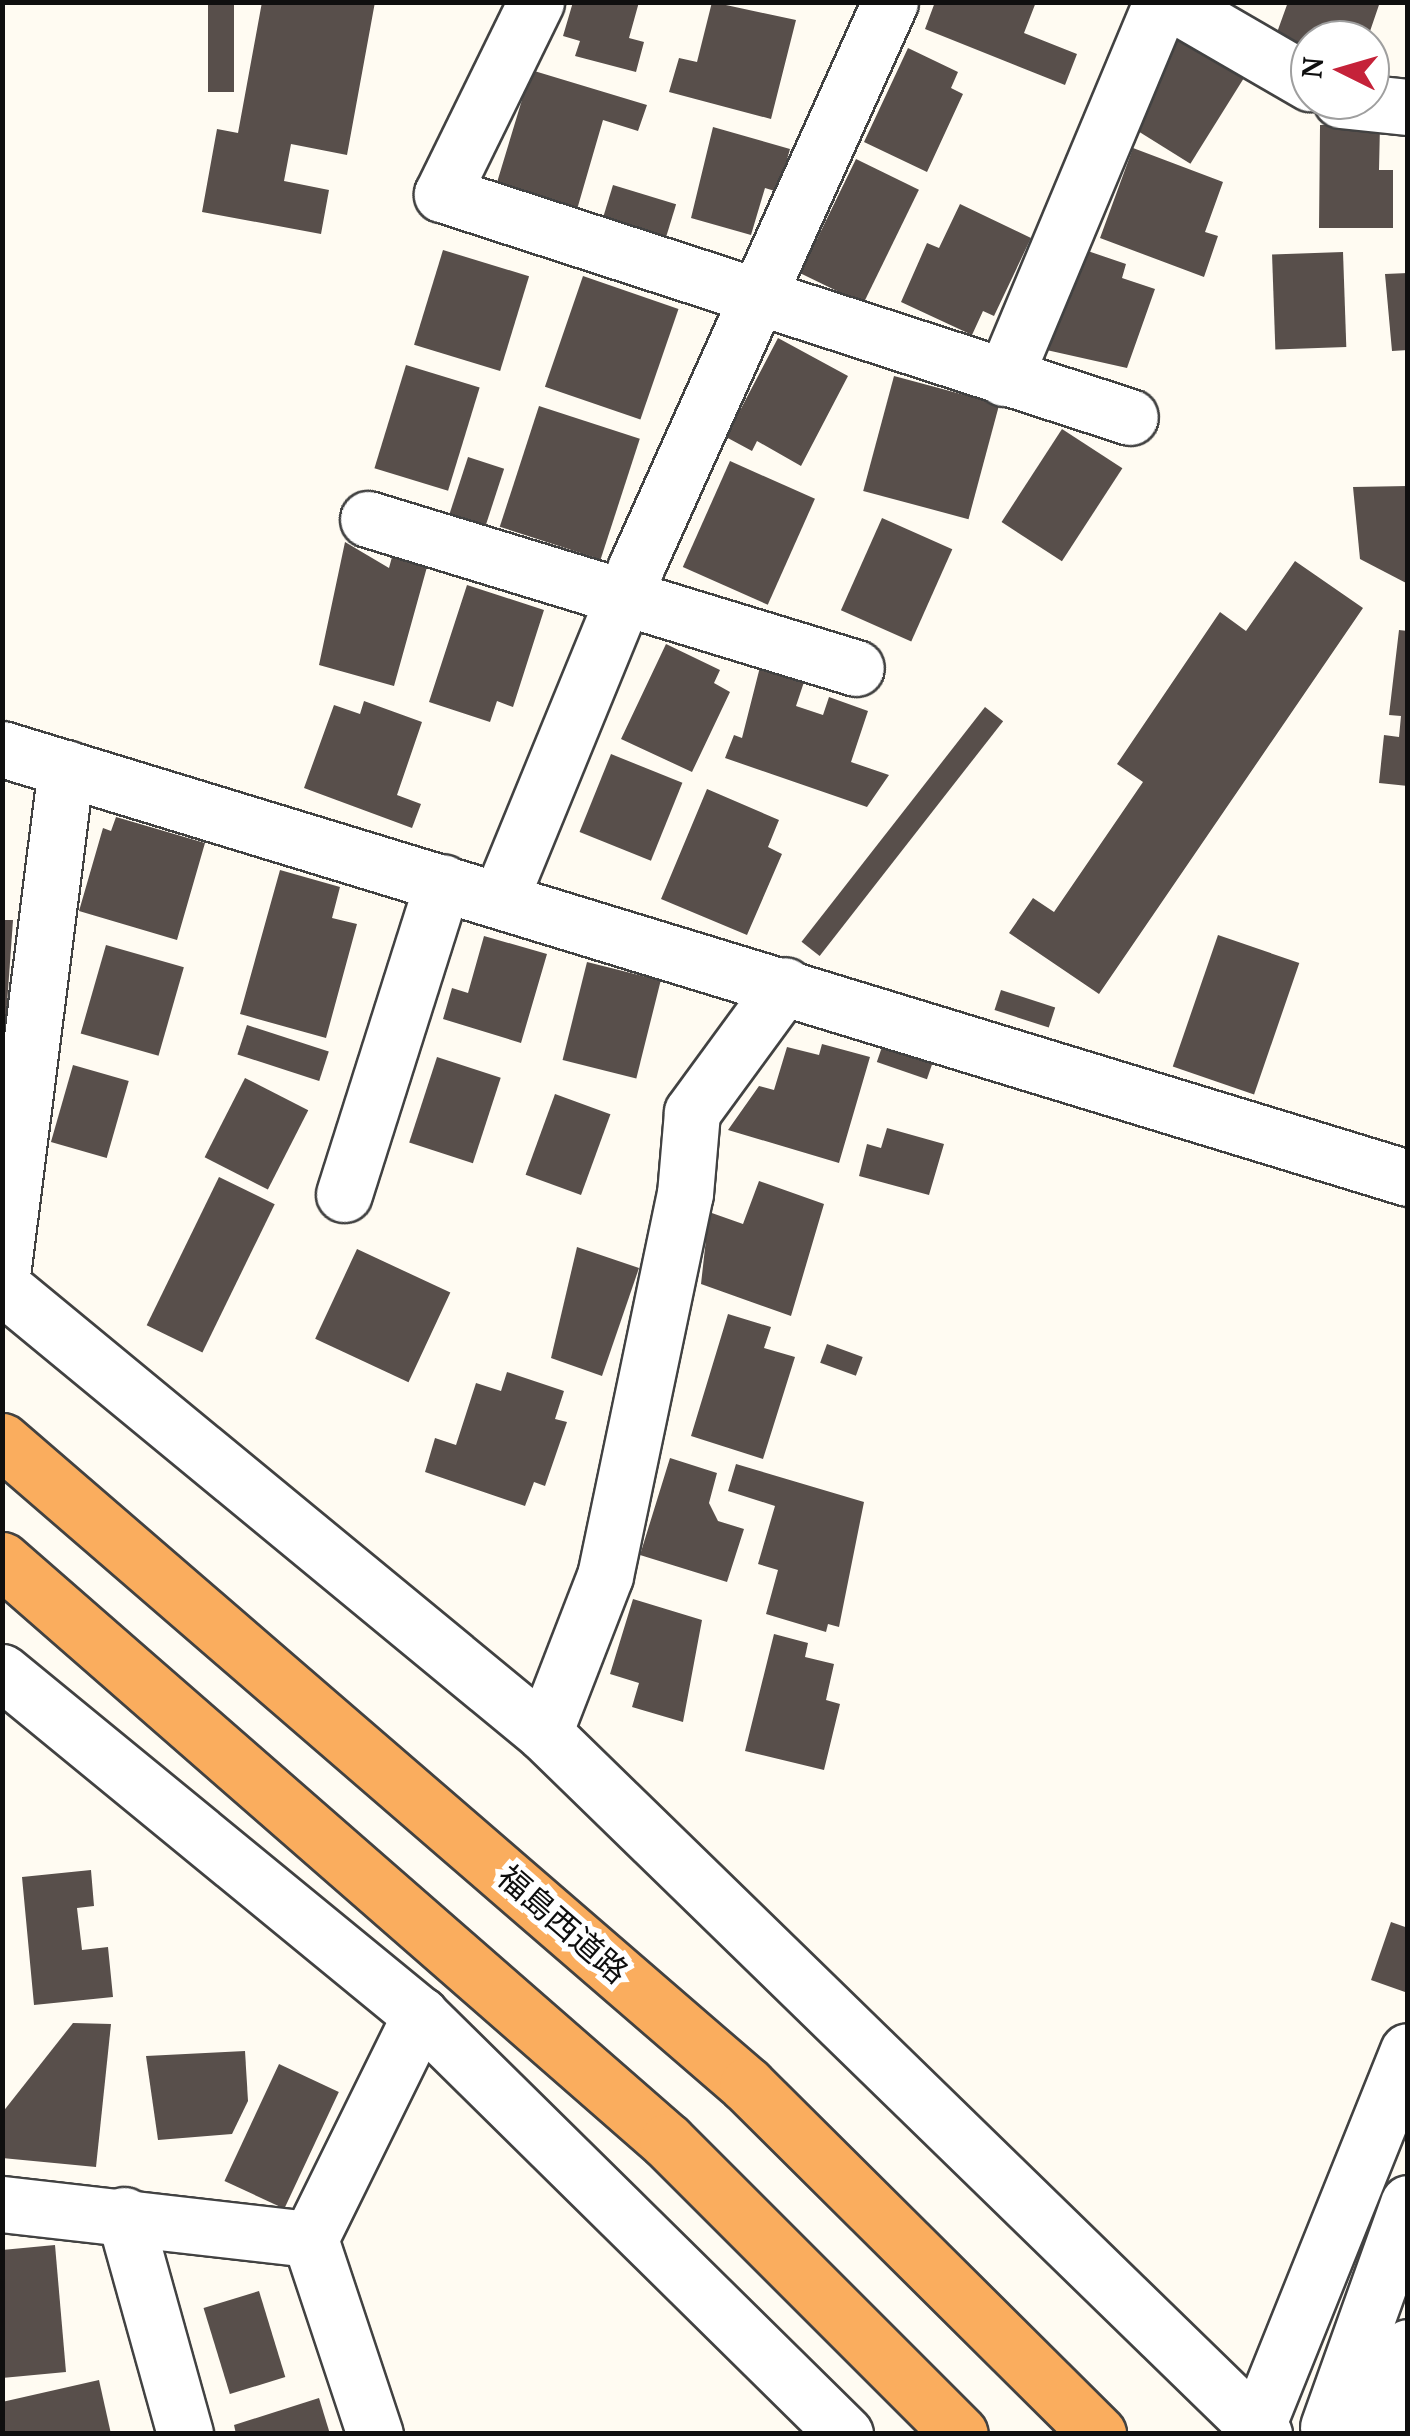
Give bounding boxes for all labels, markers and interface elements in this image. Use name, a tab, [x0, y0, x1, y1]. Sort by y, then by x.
north arrow	[1290, 20, 1390, 120]
text: N	[1292, 55, 1331, 80]
street label: 福島西道路	[490, 1857, 636, 1991]

